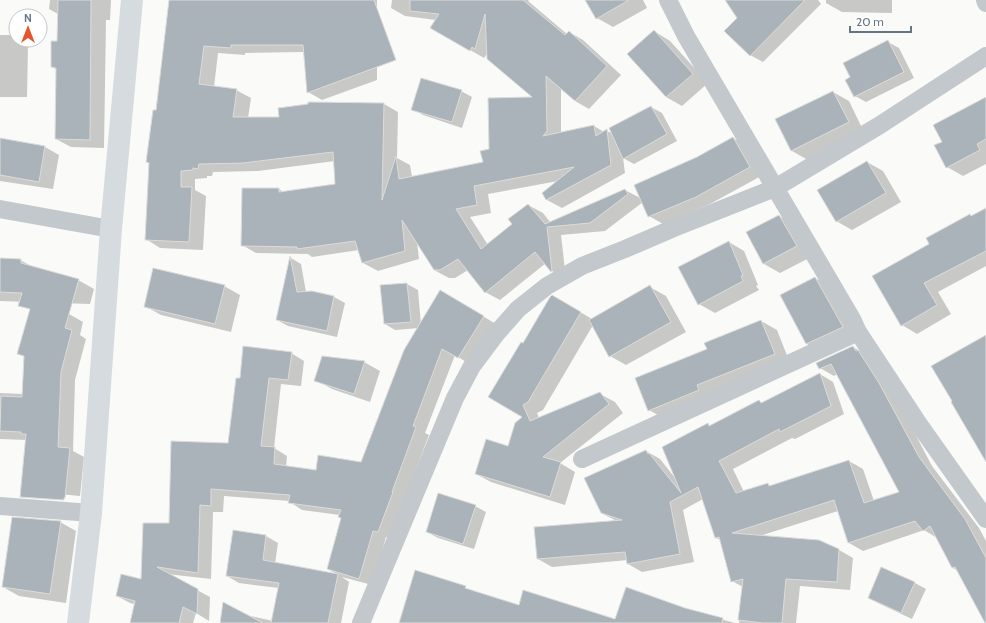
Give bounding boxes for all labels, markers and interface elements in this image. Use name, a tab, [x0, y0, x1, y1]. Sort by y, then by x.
north arrow	[8, 8, 48, 48]
scale bar	[850, 8, 911, 34]
text: N	[24, 11, 32, 25]
text: 20 m	[856, 14, 884, 29]

